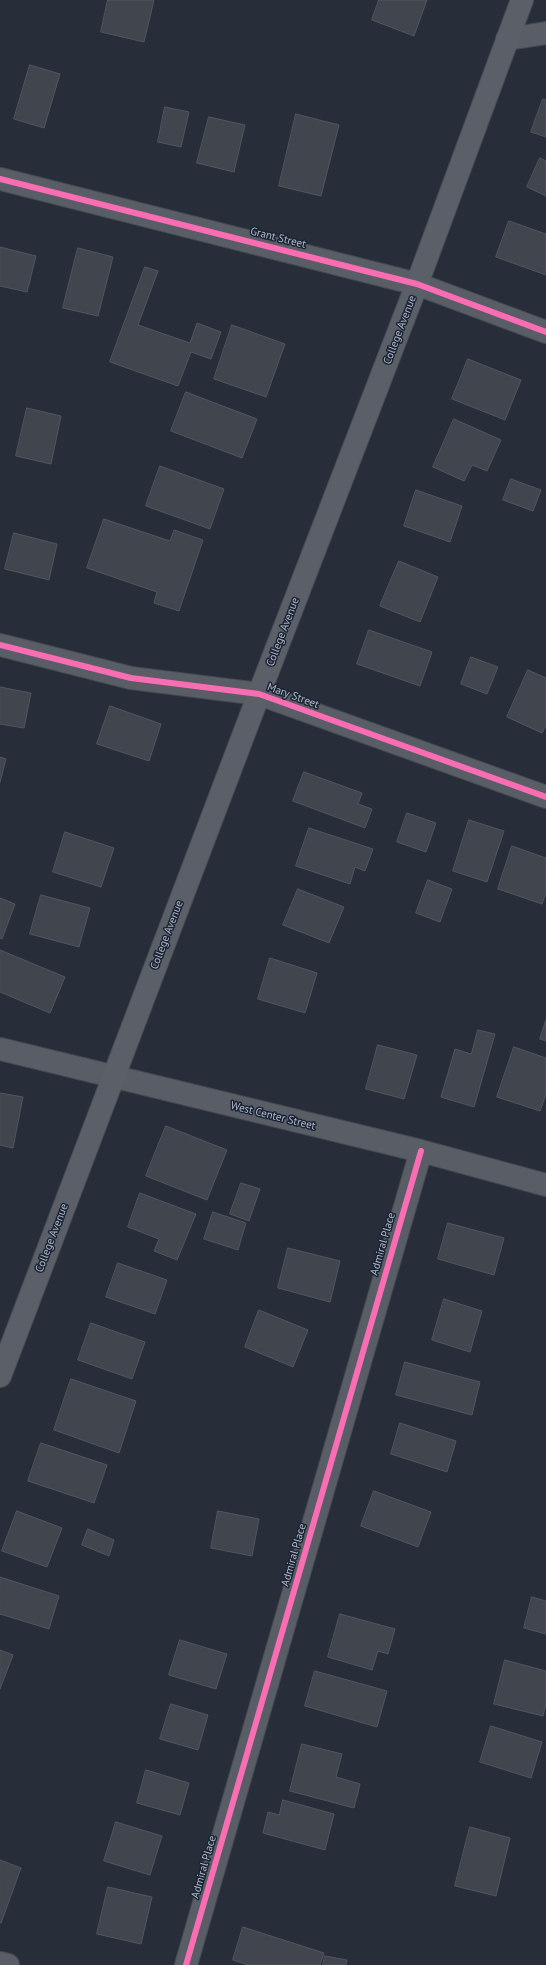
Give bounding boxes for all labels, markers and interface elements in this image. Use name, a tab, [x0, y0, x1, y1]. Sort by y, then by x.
street label: Grant Street	[249, 225, 307, 251]
street label: College Avenue	[381, 294, 419, 366]
street label: College Avenue	[264, 596, 302, 668]
street label: Mary Street	[265, 681, 321, 711]
street label: College Avenue	[148, 899, 186, 971]
street label: West Center Street	[229, 1099, 317, 1133]
street label: College Avenue	[33, 1202, 71, 1274]
street label: Admiral Place	[368, 1211, 398, 1277]
street label: Admiral Place	[279, 1522, 309, 1588]
street label: Admiral Place	[189, 1834, 219, 1900]

